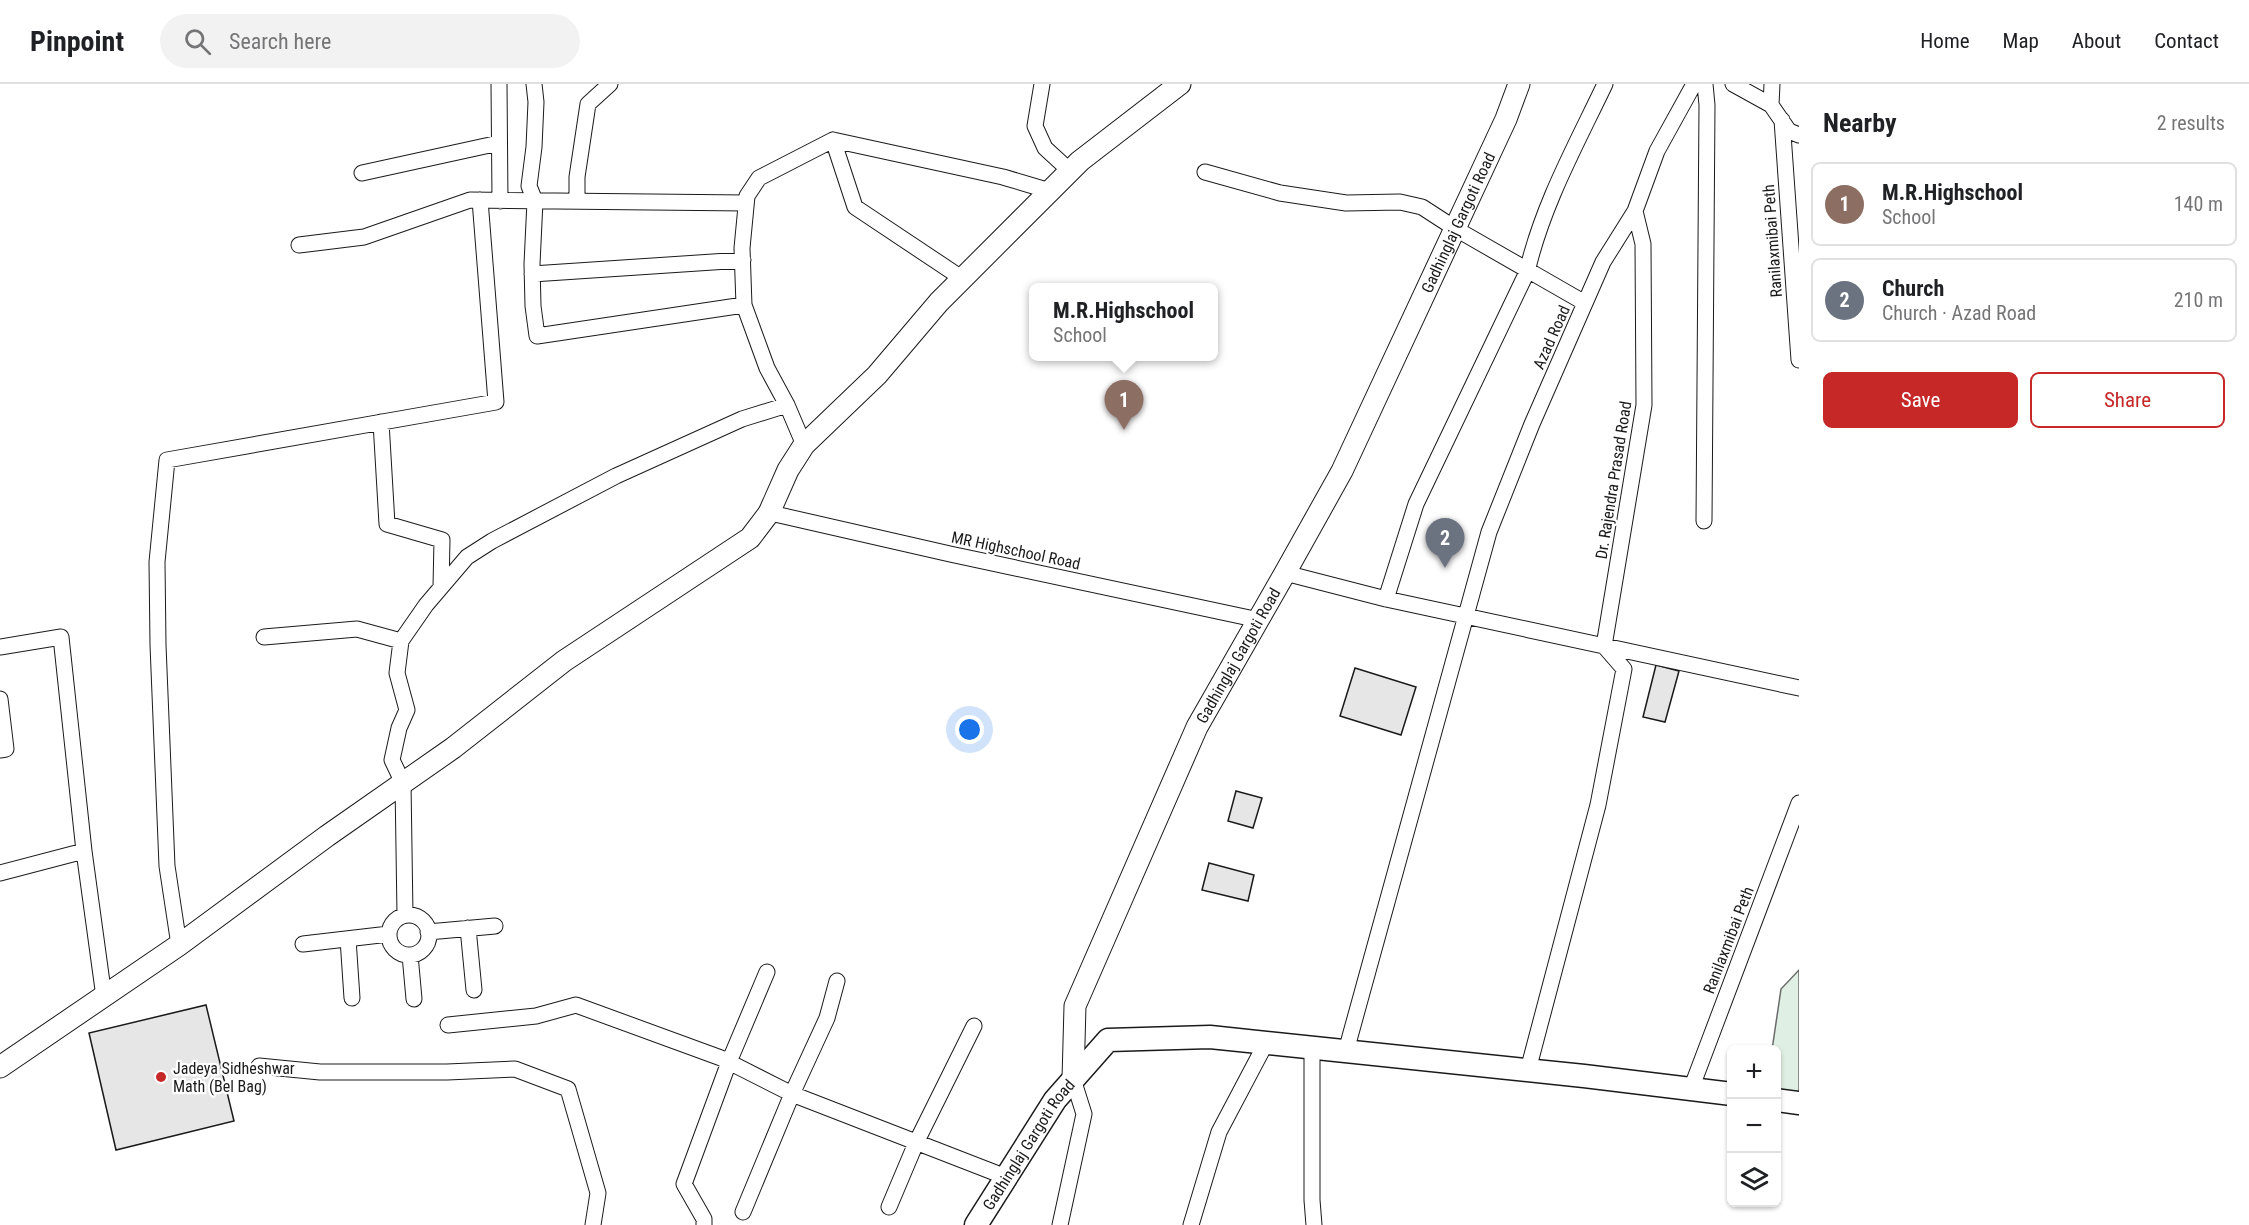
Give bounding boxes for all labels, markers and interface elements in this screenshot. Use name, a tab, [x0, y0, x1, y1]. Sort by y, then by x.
search box	[160, 14, 580, 68]
text: Pinpoint	[30, 25, 124, 58]
icon: search	[181, 25, 214, 58]
text: Search here	[229, 29, 331, 54]
text: Home	[1920, 29, 1970, 53]
text: Map	[2003, 29, 2039, 53]
text: About	[2072, 29, 2121, 53]
text: Contact	[2154, 29, 2219, 53]
text: Nearby	[1823, 108, 1897, 138]
text: 2 results	[2157, 111, 2225, 135]
street label: Gadhinglaj Gargoti Road	[1417, 149, 1499, 296]
text: M.R.Highschool	[1882, 180, 2023, 205]
street label: Ranilaxmibai Peth	[1759, 184, 1786, 298]
text: 1	[1839, 192, 1850, 216]
text: 140 m	[2174, 192, 2223, 216]
text: School	[1882, 205, 1936, 229]
text: Church	[1882, 276, 1944, 301]
popup	[1029, 283, 1218, 361]
text: 2	[1839, 288, 1850, 312]
text: 210 m	[2174, 288, 2223, 312]
text: M.R.Highschool	[1053, 298, 1194, 323]
text: Church · Azad Road	[1882, 301, 2036, 325]
street label: Azad Road	[1529, 302, 1574, 372]
text: School	[1053, 323, 1107, 347]
button: Save	[1823, 372, 2018, 428]
button: Share	[2030, 372, 2225, 428]
pin: 1	[1104, 380, 1144, 430]
street label: Dr. Rajendra Prasad Road	[1592, 400, 1635, 560]
pin: 2	[1426, 518, 1464, 568]
street label: MR Highschool Road	[950, 528, 1082, 573]
street label: Gadhinglaj Gargoti Road	[1192, 585, 1284, 727]
your location	[955, 715, 984, 744]
street label: Ranilaxmibai Peth	[1699, 884, 1758, 996]
map controls	[1727, 1045, 1781, 1207]
button: +	[1727, 1045, 1781, 1099]
place label: Jadeya Sidheshwar Math (Bel Bag)	[173, 1059, 295, 1096]
marker: Jadeya Sidheshwar Math (Bel Bag)	[154, 1070, 168, 1084]
street label: Gadhinglaj Gargoti Road	[979, 1076, 1079, 1214]
button: −	[1727, 1099, 1781, 1153]
button: layers	[1727, 1153, 1781, 1207]

